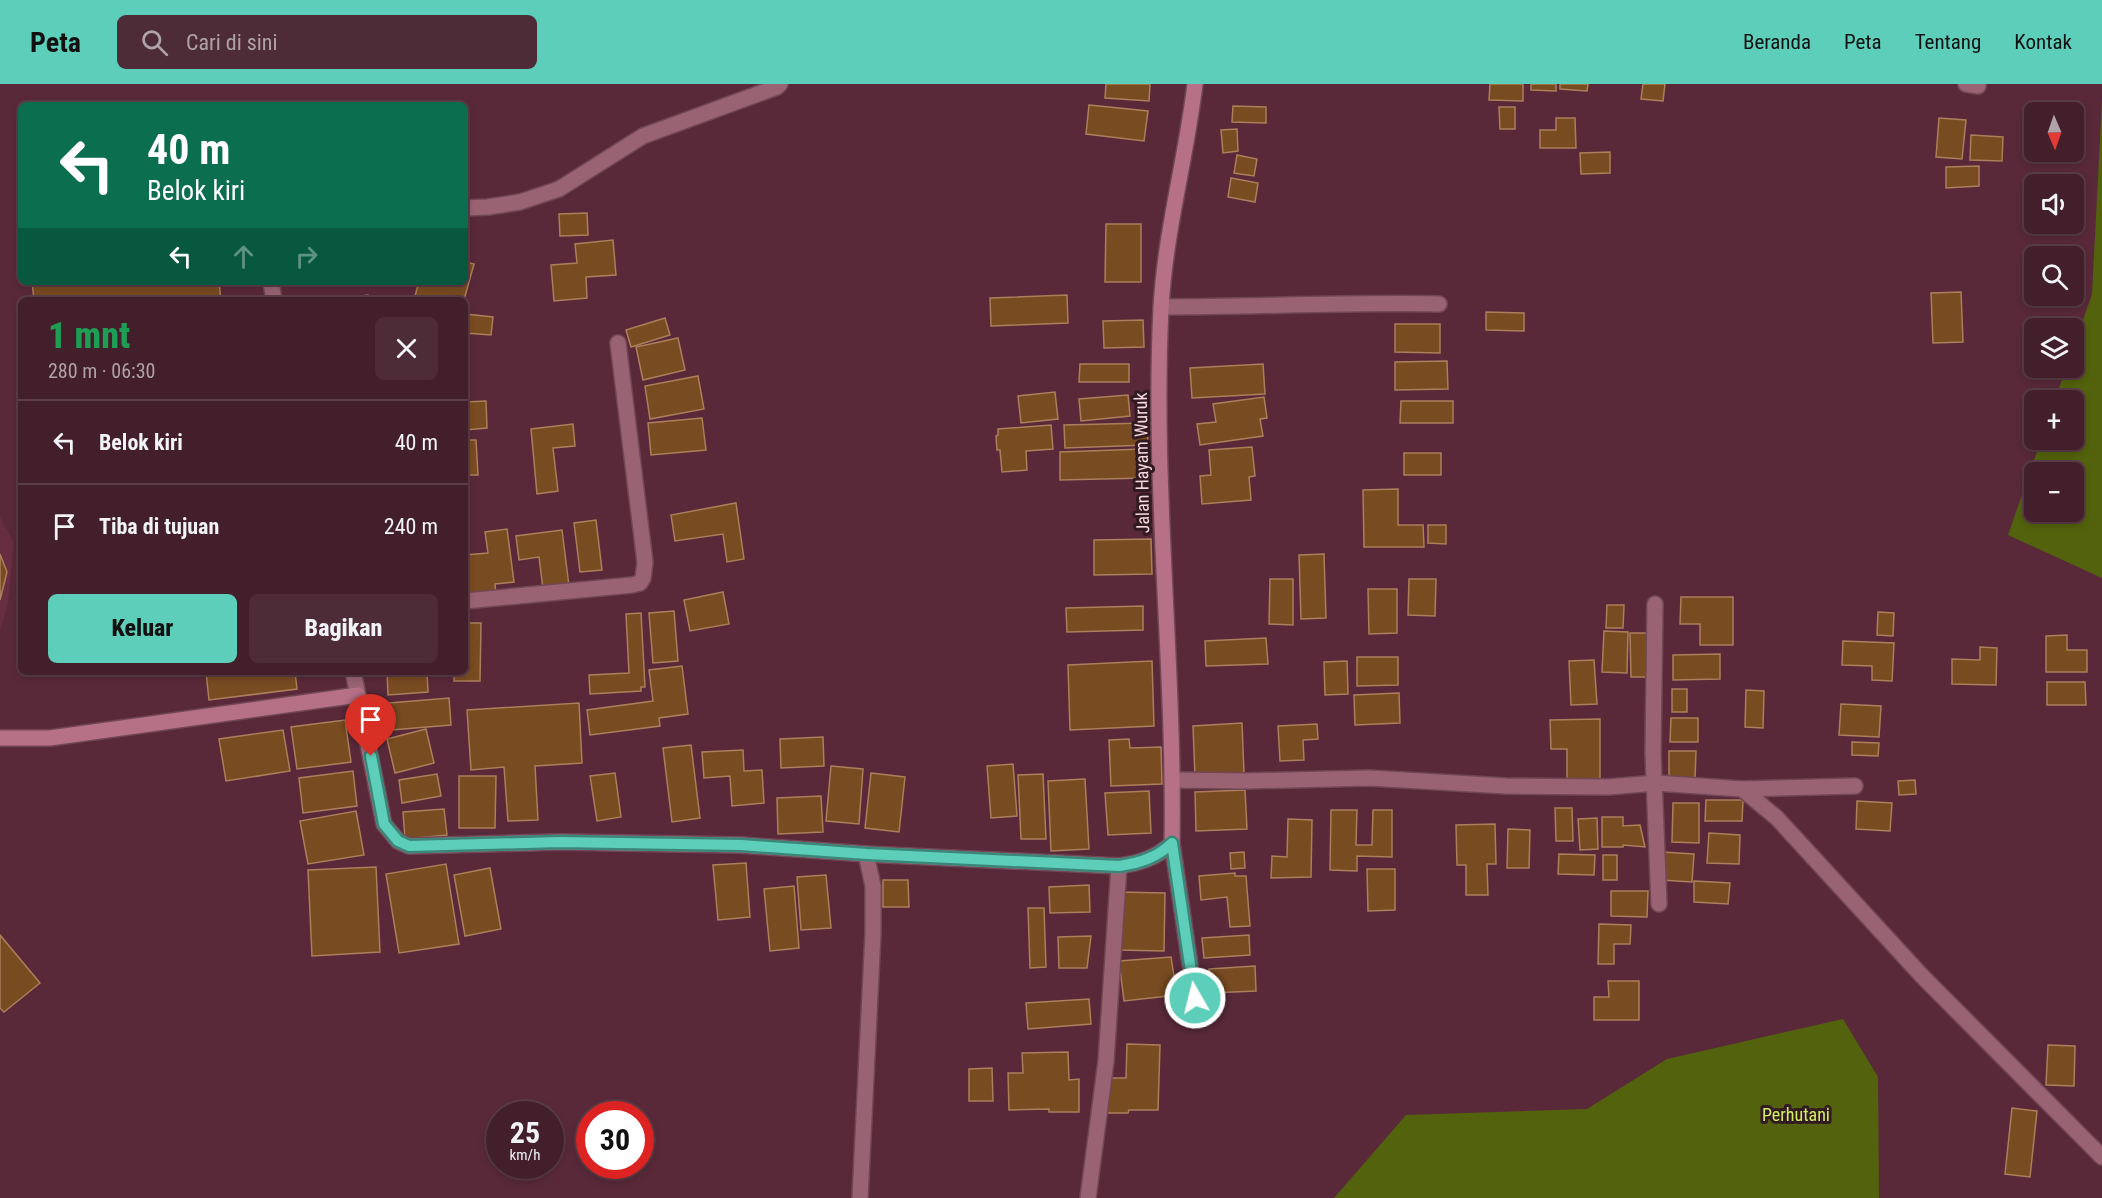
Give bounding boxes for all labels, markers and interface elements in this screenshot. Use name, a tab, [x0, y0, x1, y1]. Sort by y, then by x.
search box	[117, 15, 537, 69]
text: Peta	[30, 26, 81, 59]
icon: search	[138, 26, 171, 59]
text: Cari di sini	[186, 30, 278, 55]
text: Beranda	[1743, 30, 1811, 54]
text: Peta	[1844, 30, 1882, 54]
text: Tentang	[1915, 30, 1981, 54]
text: Kontak	[2014, 30, 2072, 54]
north arrow	[2024, 102, 2084, 162]
map controls	[2024, 102, 2084, 522]
text: 40 m	[147, 125, 230, 174]
icon: left	[48, 126, 126, 204]
button: sound	[2024, 174, 2084, 234]
text: Belok kiri	[147, 175, 245, 207]
icon: left	[164, 240, 197, 273]
icon: ahead	[227, 240, 260, 273]
icon: right	[290, 240, 323, 273]
button: search	[2024, 246, 2084, 306]
text: 1 mnt	[48, 315, 130, 357]
button: close	[375, 317, 438, 380]
button: layers	[2024, 318, 2084, 378]
text: 280 m · 06:30	[48, 359, 155, 383]
button: +	[2024, 390, 2084, 450]
street label: Jalan Hayam Wuruk	[1130, 392, 1153, 534]
icon: left	[48, 426, 81, 459]
text: Belok kiri	[99, 430, 183, 455]
text: 40 m	[395, 430, 438, 455]
button: −	[2024, 462, 2084, 522]
icon: arrive	[48, 510, 81, 543]
text: Tiba di tujuan	[99, 514, 219, 539]
text: 240 m	[384, 514, 438, 539]
button: Keluar	[48, 594, 237, 663]
button: Bagikan	[249, 594, 438, 663]
pin	[345, 694, 396, 756]
icon: arrive	[354, 703, 387, 736]
position arrow	[1163, 966, 1227, 1030]
speed limit sign: 30	[576, 1101, 654, 1179]
park label: Perhutani	[1762, 1104, 1830, 1125]
text: 25	[510, 1115, 540, 1150]
text: km/h	[510, 1146, 540, 1164]

